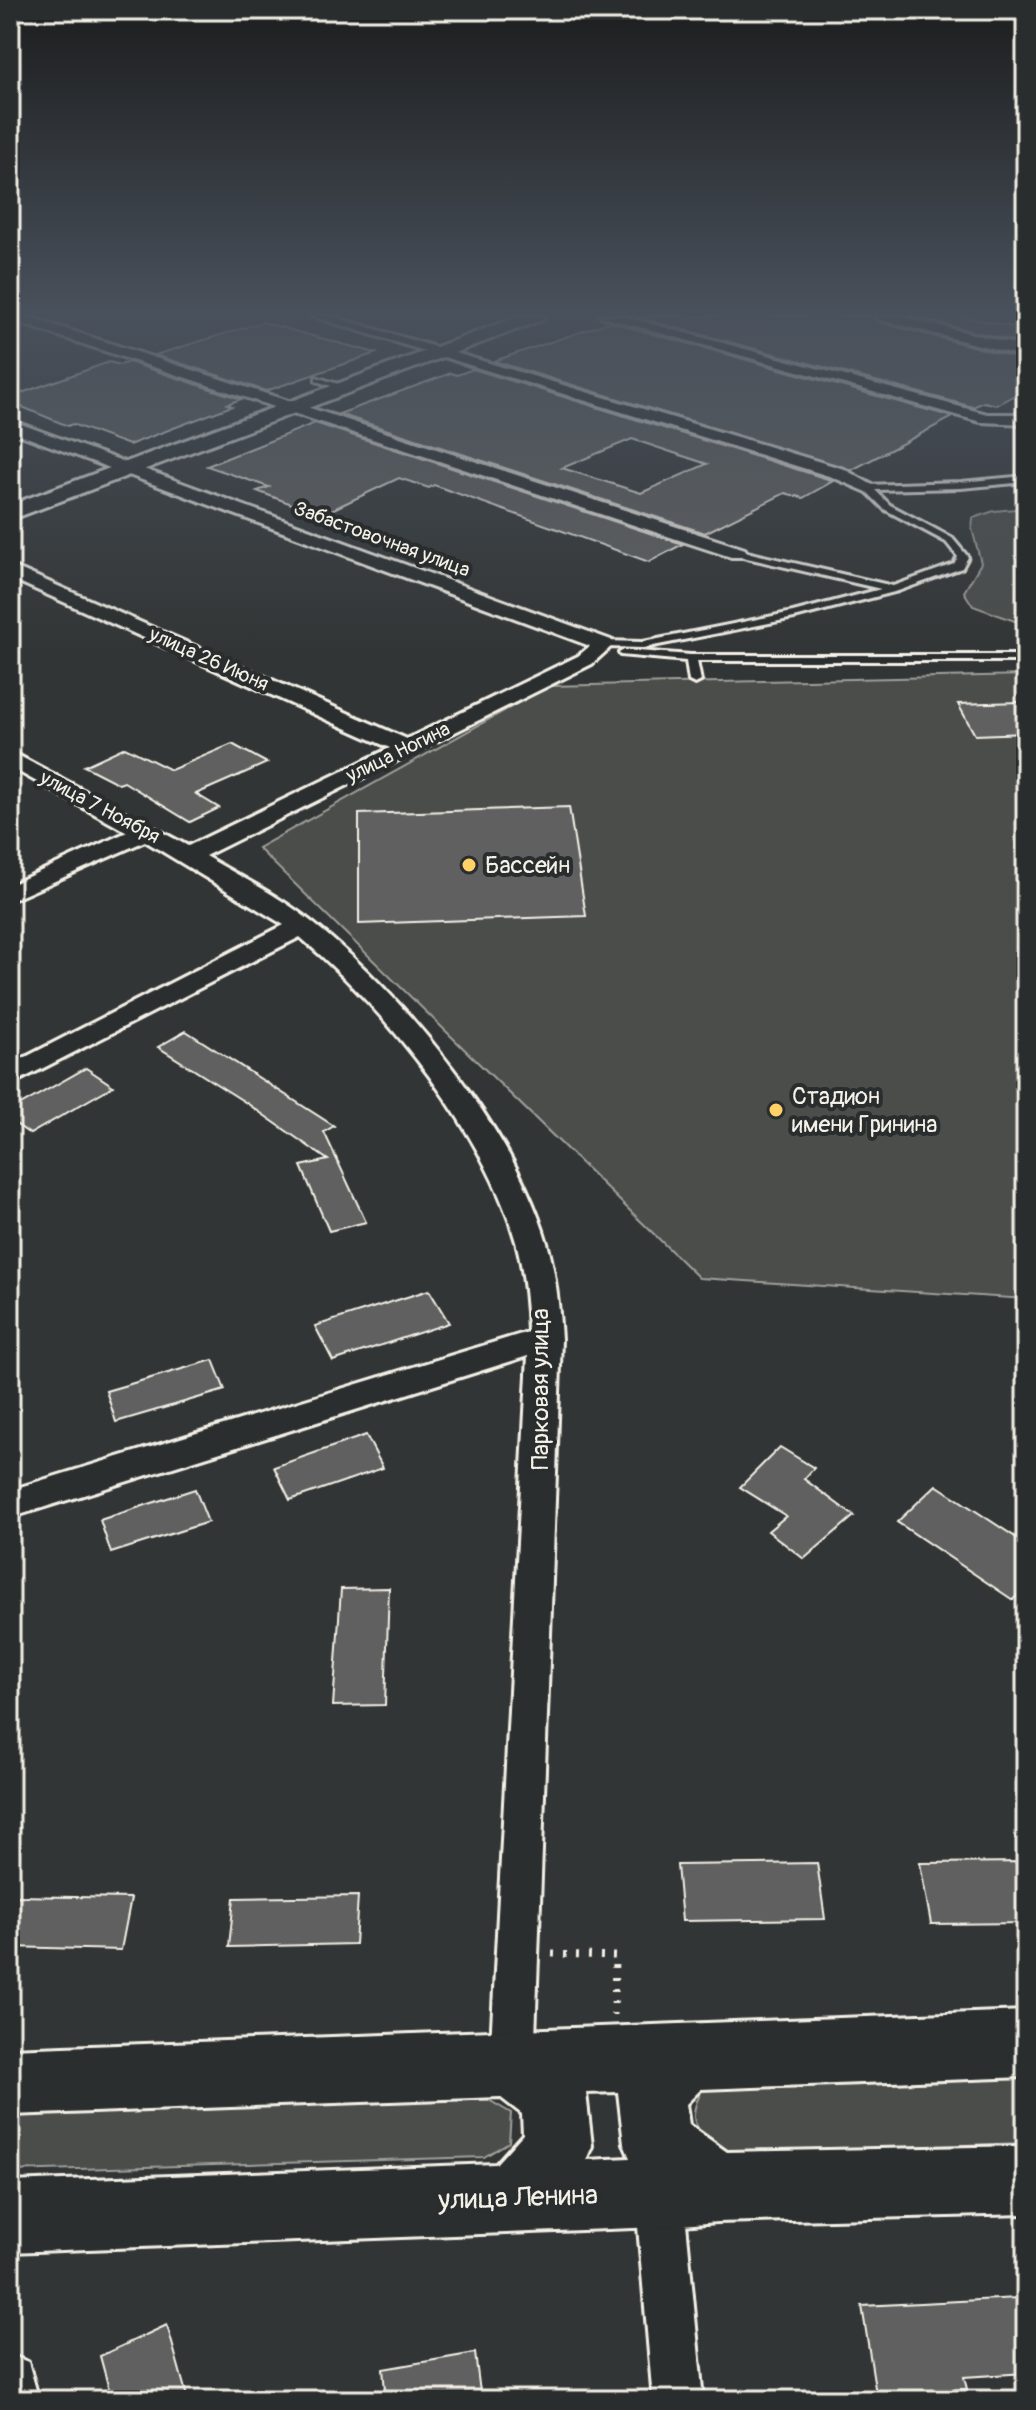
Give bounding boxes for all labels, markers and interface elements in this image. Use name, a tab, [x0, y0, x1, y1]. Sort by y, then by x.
street label: Забастовочная улица	[291, 496, 473, 582]
street label: улица 26 Июня	[144, 621, 273, 697]
street label: улица Ногина	[341, 716, 454, 788]
street label: улица 7 Ноября	[35, 764, 164, 849]
place label: Бассейн	[485, 851, 570, 880]
marker: Бассейн	[460, 856, 478, 874]
place label: Стадион имени Гринина	[792, 1082, 938, 1139]
marker: Стадион имени Гринина	[767, 1101, 785, 1119]
street label: Парковая улица	[526, 1308, 555, 1470]
street label: улица Ленина	[437, 2178, 598, 2218]

